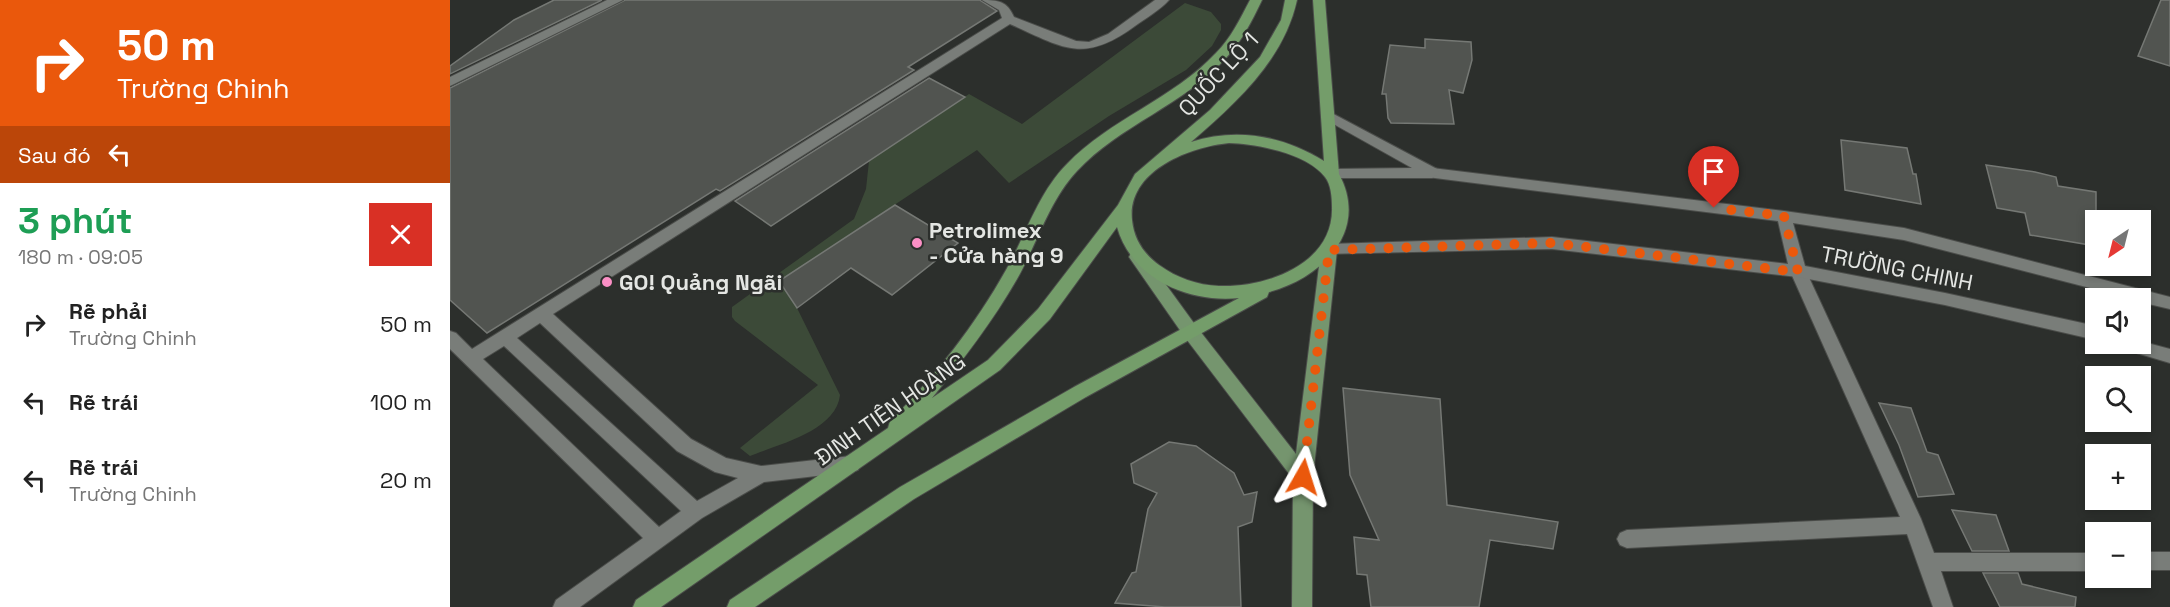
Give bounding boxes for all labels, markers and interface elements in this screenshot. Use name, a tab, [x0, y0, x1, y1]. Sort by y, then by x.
text: 50 m	[117, 19, 216, 72]
icon: right	[18, 24, 96, 102]
street label: QUỐC LỘ 1	[1172, 26, 1264, 122]
text: Trường Chinh	[117, 71, 290, 106]
icon: left	[103, 138, 136, 171]
text: Sau đó	[18, 141, 91, 169]
pin	[1688, 146, 1739, 208]
icon: arrive	[1697, 155, 1730, 188]
text: 3 phút	[18, 198, 132, 244]
button: close	[369, 203, 432, 266]
north arrow	[2085, 210, 2151, 276]
map controls	[2085, 210, 2151, 588]
place label: Petrolimex - Cửa hàng 9	[929, 216, 1064, 269]
marker: Petrolimex - Cửa hàng 9	[910, 236, 924, 250]
street label: TRƯỜNG CHINH	[1819, 240, 1975, 296]
text: 180 m · 09:05	[18, 244, 143, 270]
place label: GO! Quảng Ngãi	[619, 268, 782, 296]
marker: GO! Quảng Ngãi	[600, 275, 614, 289]
button: sound	[2085, 288, 2151, 354]
text: Rẽ phải	[69, 297, 147, 325]
icon: right	[18, 308, 51, 341]
text: 50 m	[380, 310, 432, 338]
text: Trường Chinh	[69, 325, 197, 351]
street label: ĐINH TIÊN HOÀNG	[809, 347, 971, 471]
button: search	[2085, 366, 2151, 432]
icon: left	[18, 386, 51, 419]
text: Rẽ trái	[69, 388, 138, 416]
text: 100 m	[370, 388, 432, 416]
button: +	[2085, 444, 2151, 510]
position arrow	[1271, 445, 1335, 509]
text: Rẽ trái	[69, 453, 138, 481]
icon: left	[18, 464, 51, 497]
text: 20 m	[380, 466, 432, 494]
text: Trường Chinh	[69, 481, 197, 507]
button: −	[2085, 522, 2151, 588]

